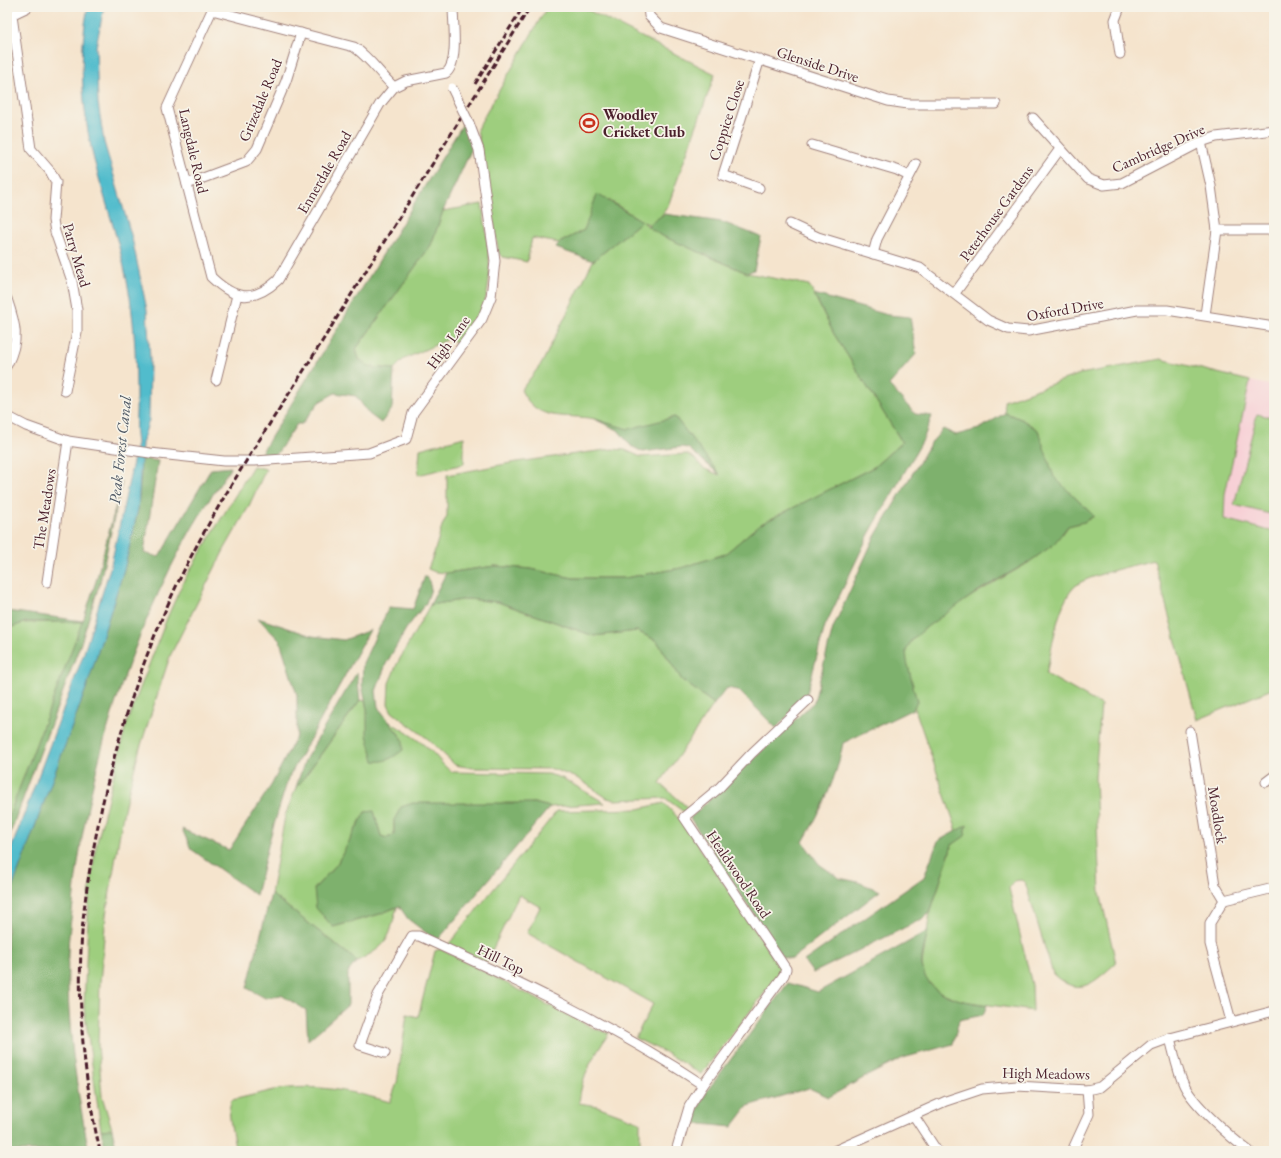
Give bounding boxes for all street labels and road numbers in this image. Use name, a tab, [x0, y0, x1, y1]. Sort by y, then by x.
street label: Glenside Drive	[774, 42, 862, 86]
street label: Grizedale Road	[234, 55, 286, 144]
street label: Coppice Close	[704, 77, 748, 163]
street label: Langdale Road	[175, 107, 213, 196]
street label: Cambridge Drive	[1109, 119, 1208, 177]
street label: Ennerdale Road	[293, 127, 356, 217]
street label: Peterhouse Gardens	[955, 161, 1037, 265]
street label: Parry Mead	[59, 221, 95, 290]
street label: Oxford Drive	[1025, 293, 1105, 325]
street label: High Lane	[422, 311, 474, 372]
street label: The Meadows	[28, 467, 60, 551]
street label: Moadlock	[1204, 785, 1232, 846]
street label: Healdwood Road	[703, 826, 776, 922]
street label: Hill Top	[474, 940, 528, 979]
street label: High Meadows	[1002, 1063, 1090, 1083]

